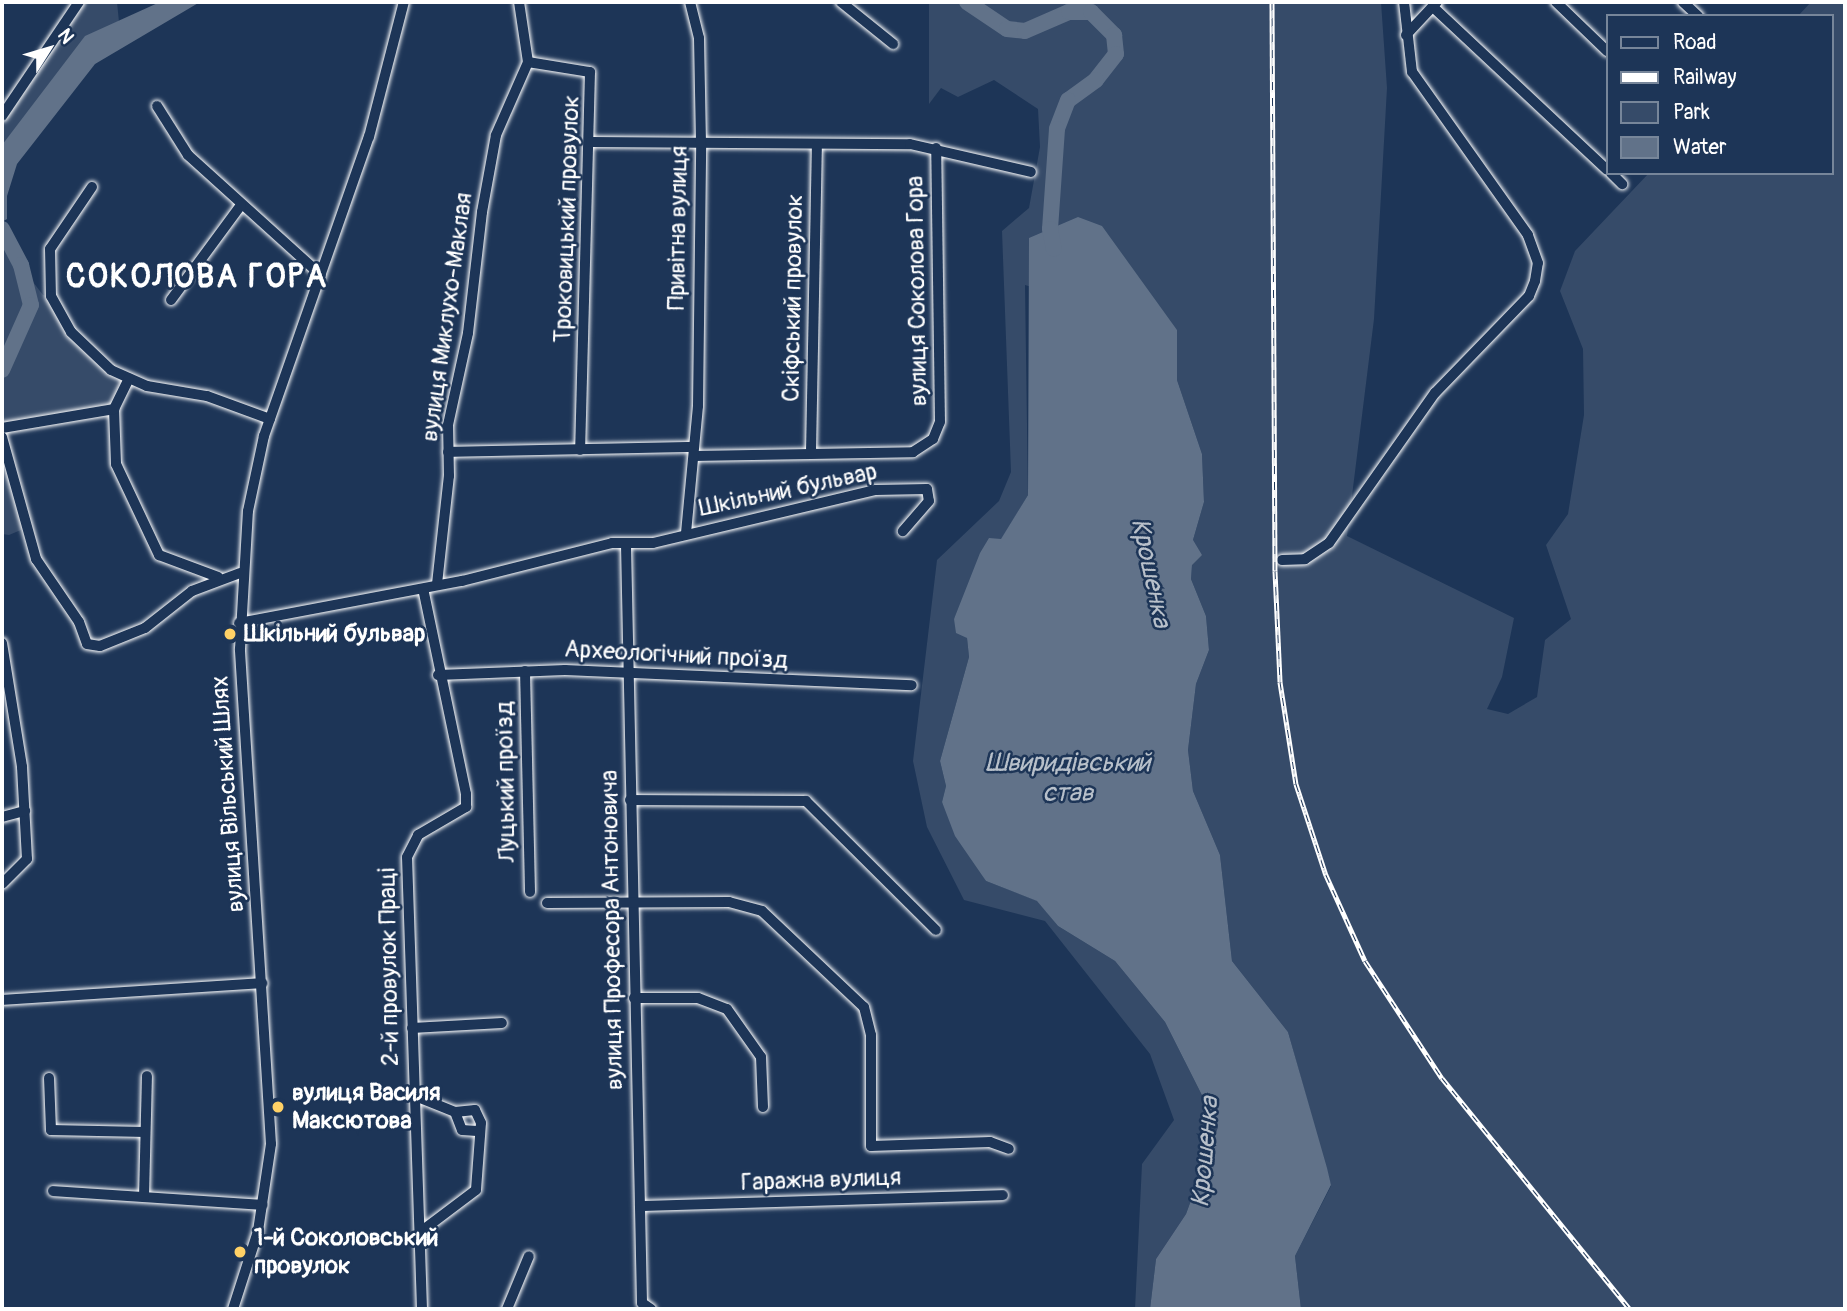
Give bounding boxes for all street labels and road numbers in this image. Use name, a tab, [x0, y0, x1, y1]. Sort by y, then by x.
street label: Троковицький провулок	[548, 95, 586, 343]
street label: Привітна вулиця	[662, 145, 694, 311]
street label: вулиця Соколова Гора	[901, 176, 933, 406]
street label: вулиця Миклухо-Маклая	[415, 191, 479, 443]
street label: Скіфський провулок	[777, 194, 809, 402]
street label: Шкільний бульвар	[696, 457, 880, 523]
street label: Археологічний проїзд	[564, 635, 788, 675]
street label: вулиця Вільський Шлях	[205, 675, 251, 913]
street label: Луцький проїзд	[490, 701, 522, 863]
street label: вулиця Професора Антоновича	[595, 770, 629, 1090]
street label: 2-й провулок Праці	[373, 868, 405, 1066]
street label: Гаражна вулиця	[740, 1163, 902, 1197]

